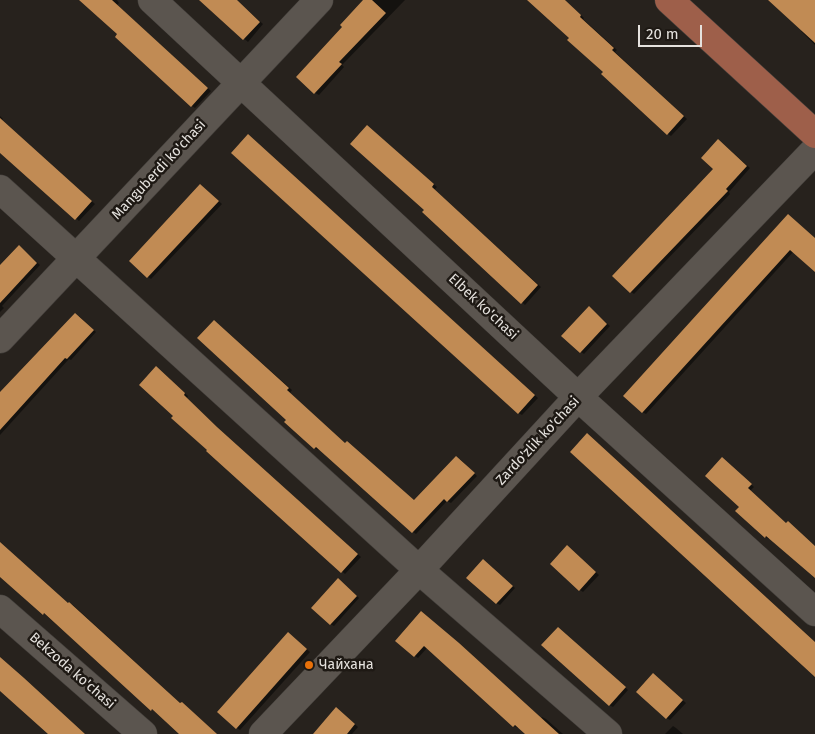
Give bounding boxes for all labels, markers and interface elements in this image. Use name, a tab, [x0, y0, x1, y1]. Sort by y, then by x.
scale bar	[640, 15, 704, 47]
text: 20 m	[646, 25, 679, 43]
street label: Manguberdi ko'chasi	[109, 117, 209, 223]
street label: Elbek ko'chasi	[445, 270, 521, 344]
street label: Zardo'zlik ko'chasi	[493, 393, 583, 489]
street label: Bekzoda ko'chasi	[26, 629, 118, 713]
place label: Чайхана	[319, 657, 374, 673]
marker: Чайхана	[303, 659, 315, 671]

